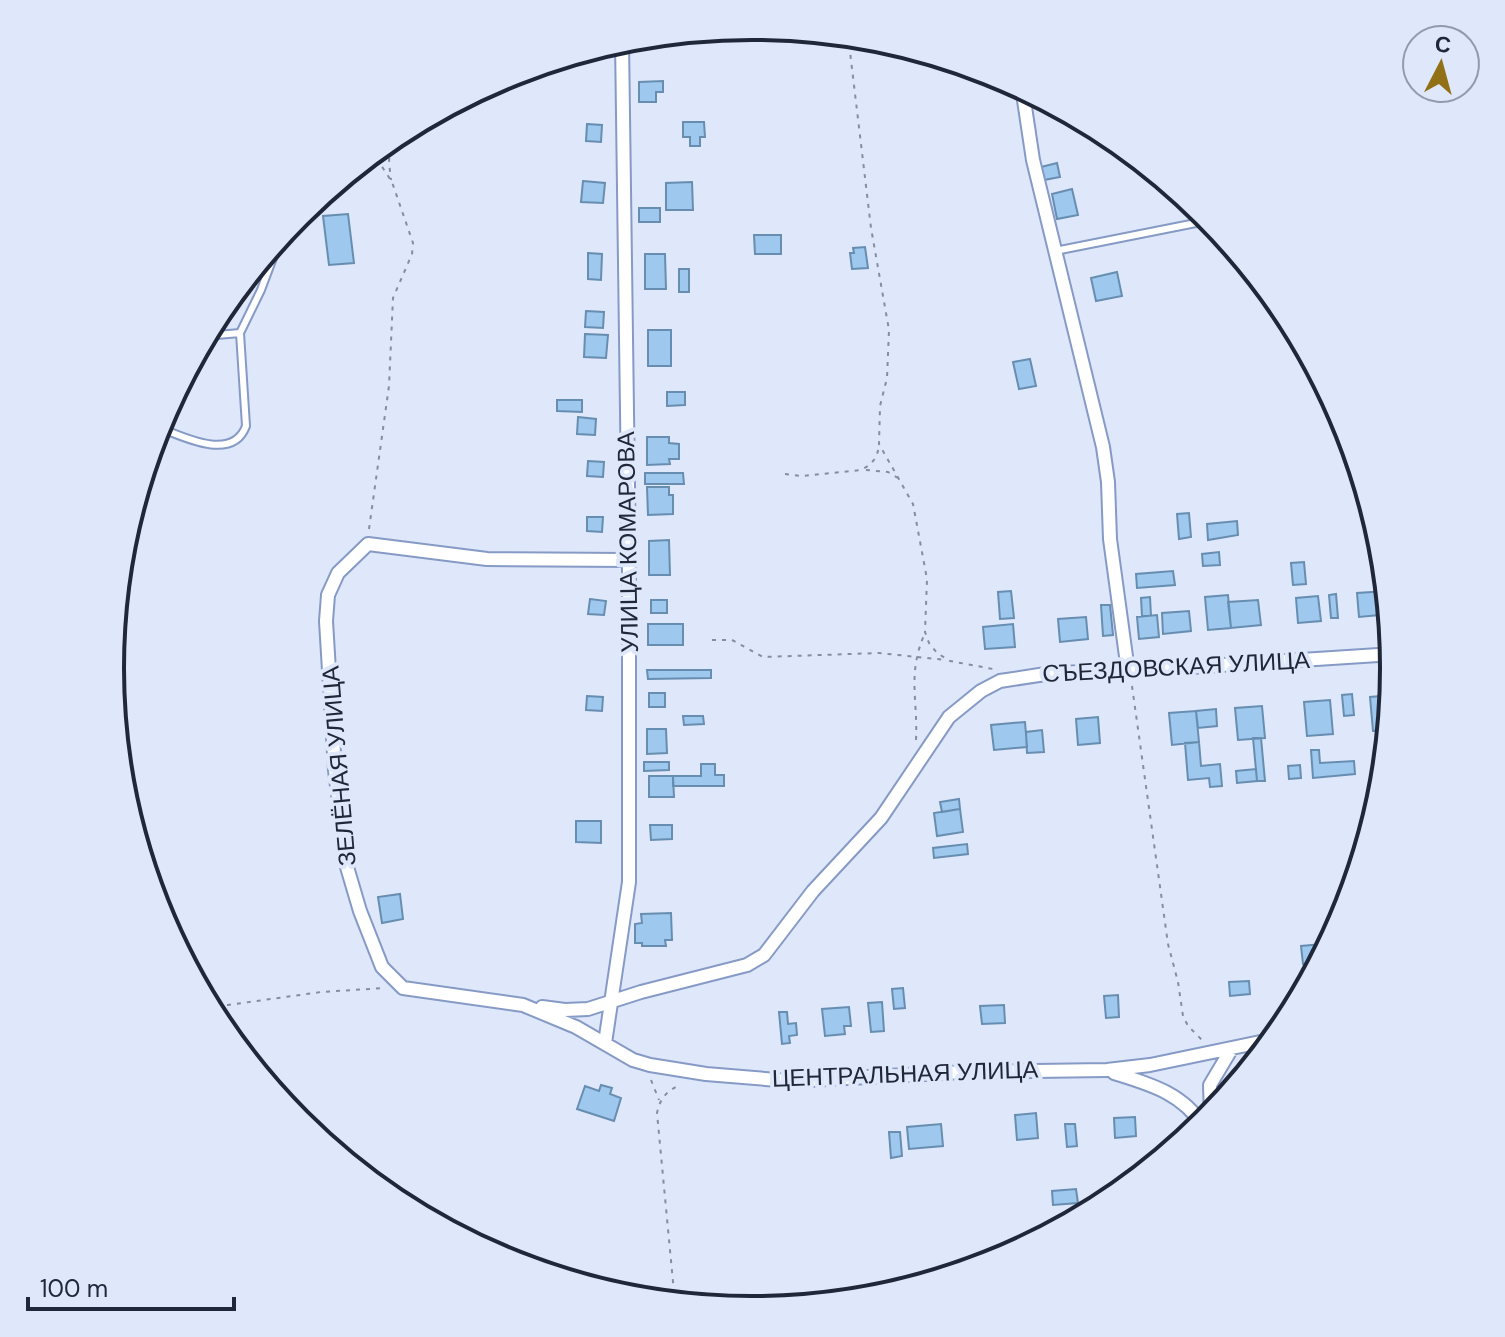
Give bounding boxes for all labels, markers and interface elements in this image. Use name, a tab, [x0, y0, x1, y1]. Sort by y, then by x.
north arrow	[1401, 24, 1481, 104]
text: С	[1434, 29, 1453, 60]
street label: УЛИЦА КОМАРОВА	[610, 431, 645, 653]
street label: СЪЕЗДОВСКАЯ УЛИЦА	[1041, 644, 1311, 689]
street label: ЗЕЛЁНАЯ УЛИЦА	[314, 665, 363, 867]
street label: ЦЕНТРАЛЬНАЯ УЛИЦА	[771, 1053, 1039, 1094]
scale bar	[28, 1261, 234, 1311]
text: 100 m	[40, 1273, 108, 1304]

